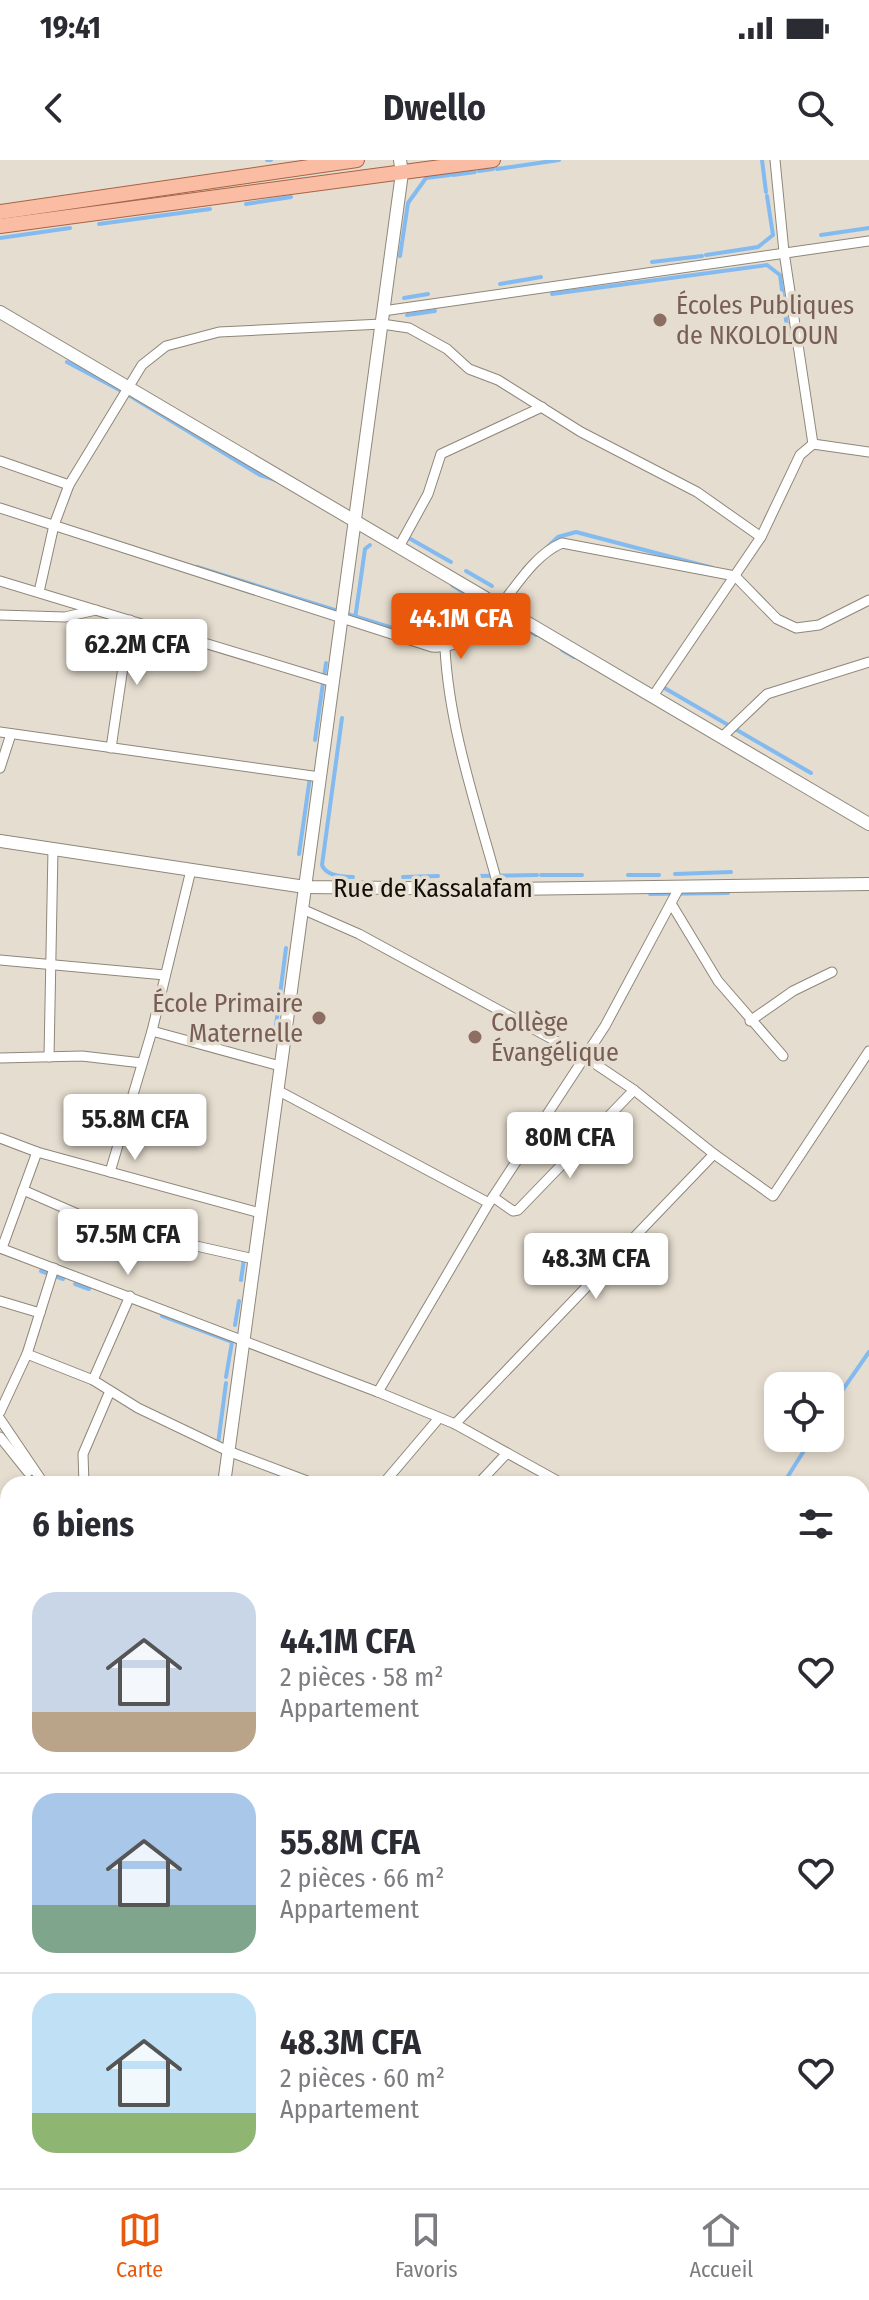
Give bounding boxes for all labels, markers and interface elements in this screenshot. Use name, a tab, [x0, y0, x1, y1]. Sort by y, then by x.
text: 19:41	[40, 10, 101, 46]
icon: back	[32, 86, 76, 130]
text: Dwello	[383, 86, 486, 130]
icon: search	[793, 86, 837, 130]
place label: Écoles Publiques de NKOLOLOUN	[676, 290, 854, 351]
marker: Écoles Publiques de NKOLOLOUN	[651, 311, 669, 329]
pin: 44.1M CFA	[369, 593, 553, 661]
text: 44.1M CFA	[409, 603, 513, 634]
pin: 62.2M CFA	[45, 619, 229, 687]
text: 62.2M CFA	[84, 629, 190, 660]
street label: Rue de Kassalafam	[333, 873, 533, 904]
place label: École Primaire Maternelle	[152, 988, 303, 1049]
place label: Collège Évangélique	[491, 1007, 619, 1068]
marker: École Primaire Maternelle	[310, 1009, 328, 1027]
marker: Collège Évangélique	[466, 1028, 484, 1046]
pin: 55.8M CFA	[43, 1094, 227, 1162]
text: 55.8M CFA	[81, 1104, 189, 1135]
pin: 80M CFA	[496, 1112, 644, 1180]
text: 80M CFA	[525, 1122, 615, 1153]
pin: 57.5M CFA	[36, 1209, 220, 1277]
text: 57.5M CFA	[76, 1219, 180, 1250]
pin: 48.3M CFA	[504, 1233, 688, 1301]
text: 48.3M CFA	[542, 1243, 650, 1274]
map controls	[764, 1372, 844, 1452]
button: locate	[764, 1372, 844, 1452]
icon: filters	[794, 1502, 838, 1546]
text: 6 biens	[32, 1504, 134, 1545]
text: 44.1M CFA	[280, 1621, 415, 1662]
icon: home	[96, 1624, 192, 1720]
icon: heart	[794, 1650, 838, 1694]
text: 2 pièces · 58 m²	[280, 1662, 443, 1693]
text: Appartement	[280, 1693, 419, 1724]
text: 55.8M CFA	[280, 1822, 420, 1863]
icon: home	[96, 1825, 192, 1921]
icon: heart	[794, 1851, 838, 1895]
text: 2 pièces · 66 m²	[280, 1863, 444, 1894]
text: Appartement	[280, 1894, 419, 1925]
text: 48.3M CFA	[280, 2022, 421, 2063]
icon: home	[96, 2025, 192, 2121]
icon: heart	[794, 2051, 838, 2095]
text: 2 pièces · 60 m²	[280, 2063, 445, 2094]
text: Appartement	[280, 2094, 419, 2125]
tab: Carte	[116, 2208, 163, 2283]
tab: Favoris	[395, 2208, 458, 2283]
tab: Accueil	[690, 2208, 753, 2283]

